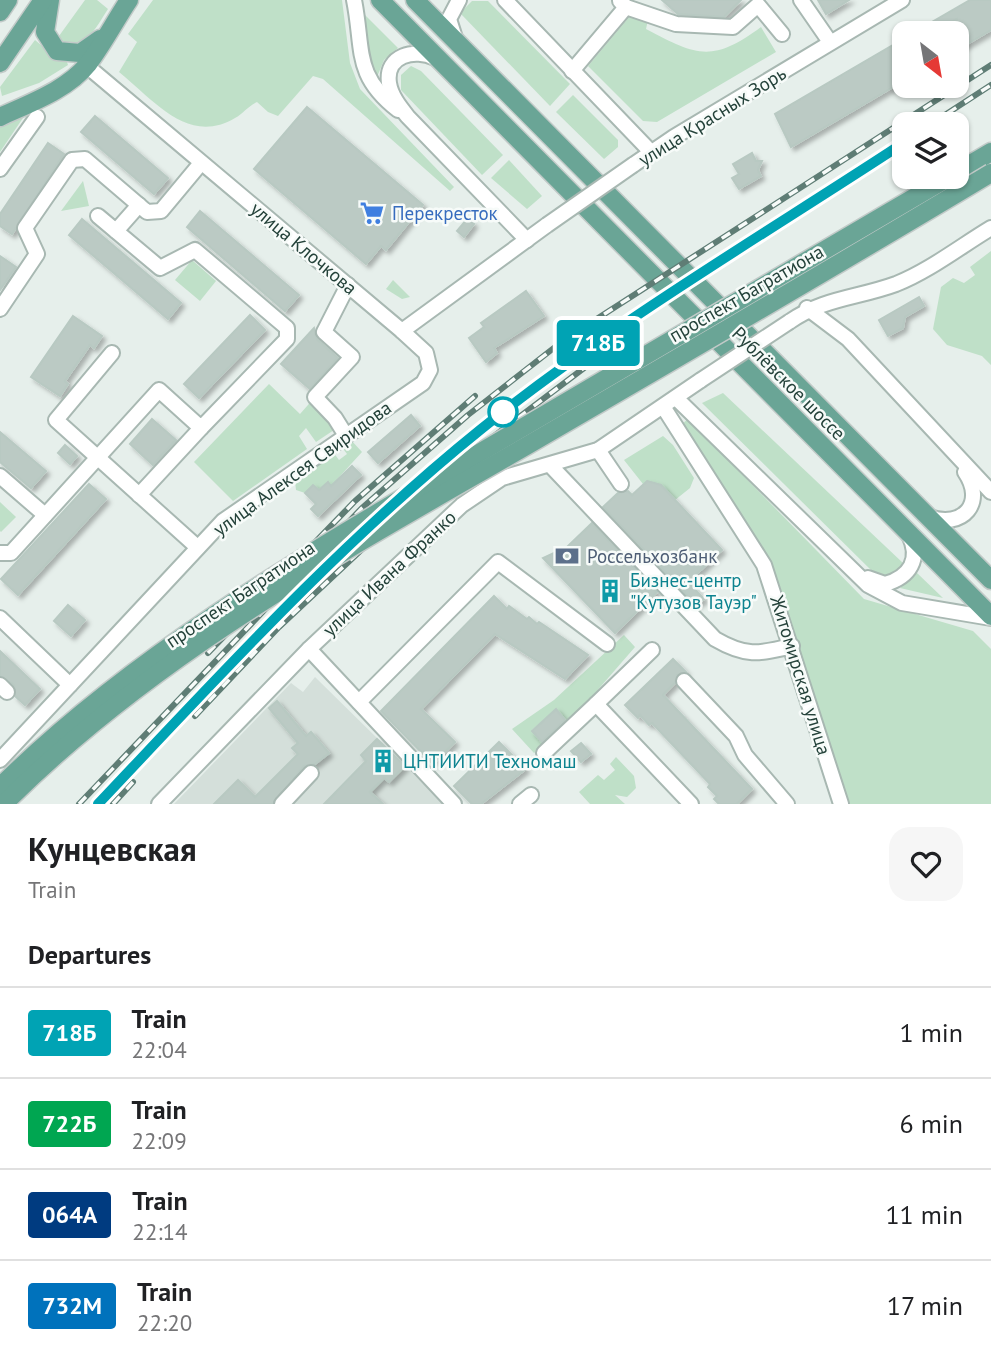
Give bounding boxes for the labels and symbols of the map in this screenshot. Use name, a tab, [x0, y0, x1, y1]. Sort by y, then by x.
north arrow	[892, 21, 970, 98]
street label: улица Красных Зорь	[634, 61, 791, 171]
street label: улица Клочкова	[246, 196, 362, 300]
supermarket icon: Перекресток	[358, 199, 386, 227]
place label: Перекресток	[392, 201, 498, 225]
street label: проспект Багратиона	[664, 239, 828, 347]
line badge: 718Б	[549, 320, 647, 366]
street label: Рублёвское шоссе	[727, 321, 851, 445]
street label: улица Алексея Свиридова	[208, 395, 396, 541]
unlabelled marker	[488, 397, 518, 427]
street label: улица Ивана Франко	[317, 505, 461, 641]
street label: проспект Багратиона	[161, 535, 319, 653]
bank icon: Россельхозбанк	[553, 542, 581, 570]
place label: Россельхозбанк	[587, 544, 717, 568]
place label: Бизнес-центр "Кутузов Тауэр"	[630, 568, 757, 614]
building icon: Бизнес-центр "Кутузов Тауэр"	[596, 577, 624, 605]
street label: Житомирская улица	[765, 591, 837, 758]
building icon: ЦНТИИТИ Техномаш	[369, 747, 397, 775]
place label: ЦНТИИТИ Техномаш	[403, 749, 576, 773]

